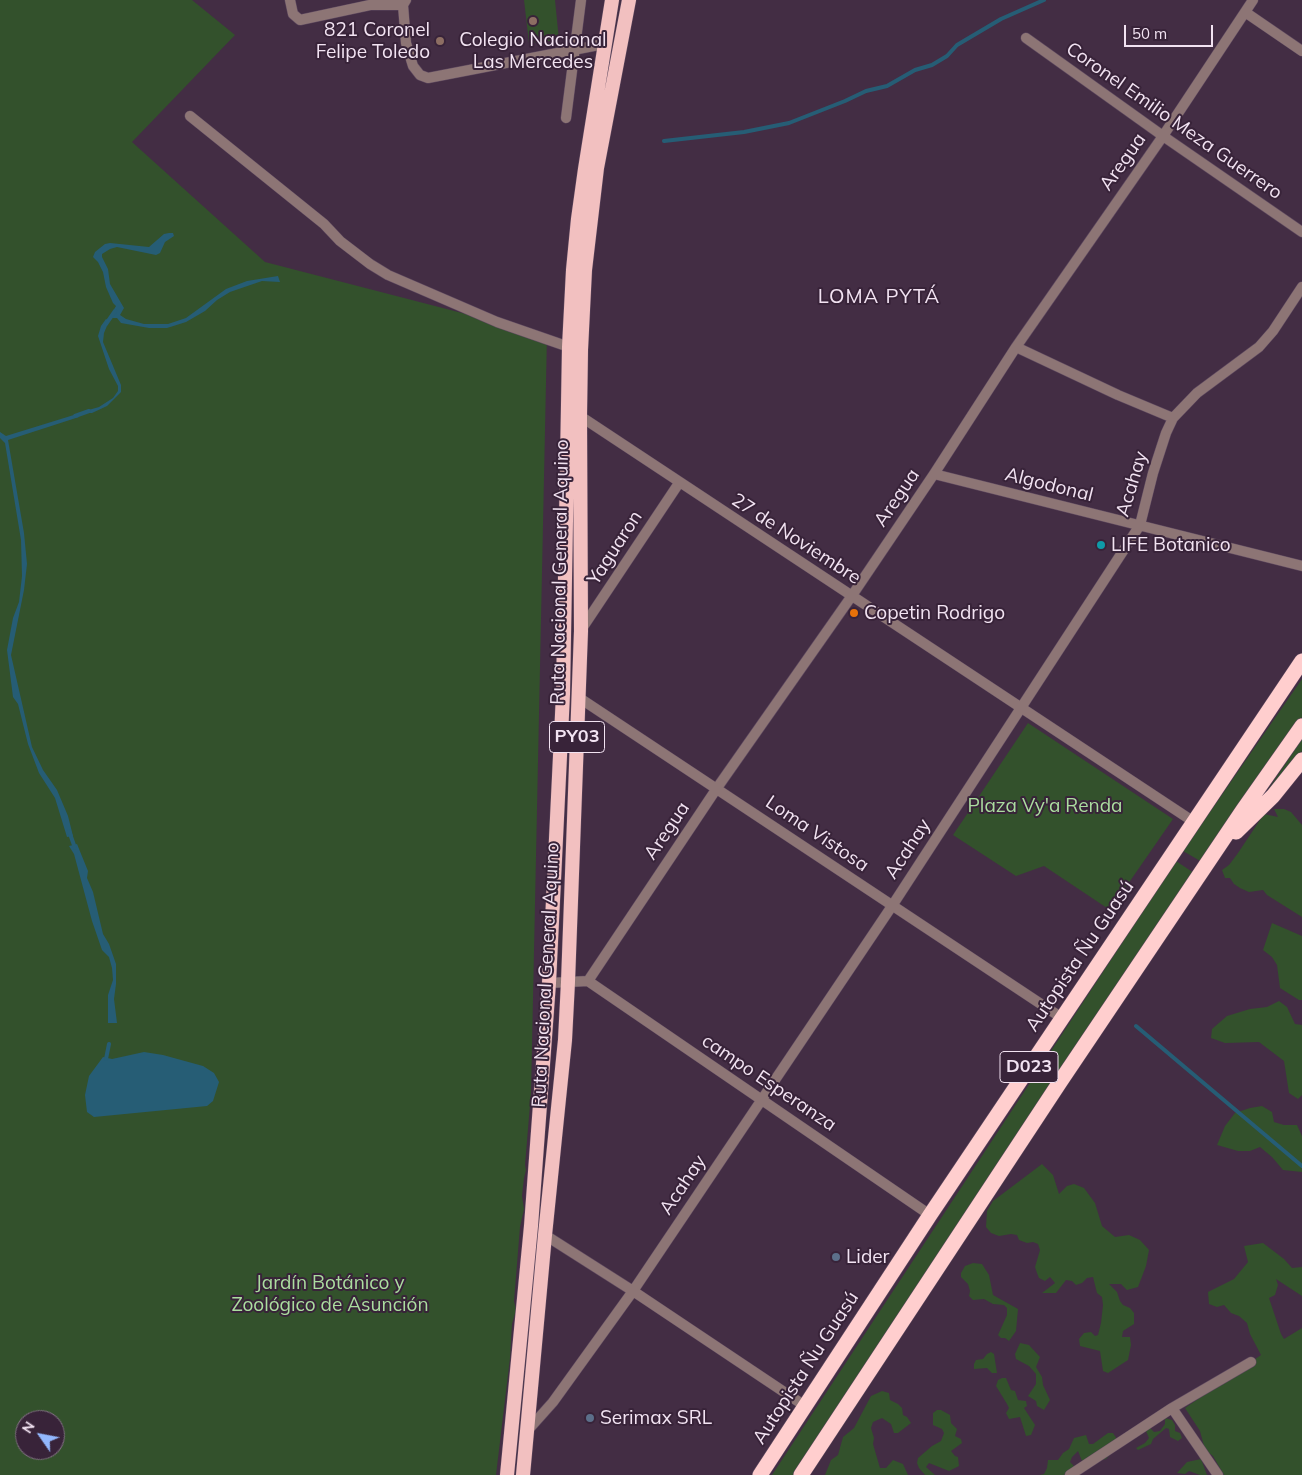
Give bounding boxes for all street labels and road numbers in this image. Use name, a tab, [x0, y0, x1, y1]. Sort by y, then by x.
street label: Coronel Emilio Meza Guerrero	[1062, 38, 1286, 204]
street label: Aregua	[1095, 129, 1151, 195]
street label: Ruta Nacional General Aquino	[546, 439, 574, 705]
street label: Acahay	[1111, 449, 1153, 519]
street label: Algodonal	[1003, 463, 1095, 507]
street label: Aregua	[869, 465, 925, 531]
street label: 27 de Noviembre	[727, 489, 865, 589]
street label: Yaguaron	[583, 507, 647, 589]
road number: PY03	[550, 722, 604, 752]
street label: Loma Vistosa	[761, 791, 873, 877]
street label: Aregua	[639, 798, 695, 864]
street label: Acahay	[880, 815, 936, 883]
street label: Ruta Nacional General Aquino	[528, 842, 564, 1108]
street label: Autopista Ñu Guasú	[1021, 876, 1139, 1036]
street label: campo Esperanza	[697, 1030, 841, 1136]
road number: D023	[1000, 1052, 1058, 1082]
street label: Acahay	[655, 1151, 711, 1219]
street label: Autopista Ñu Guasú	[748, 1287, 864, 1449]

